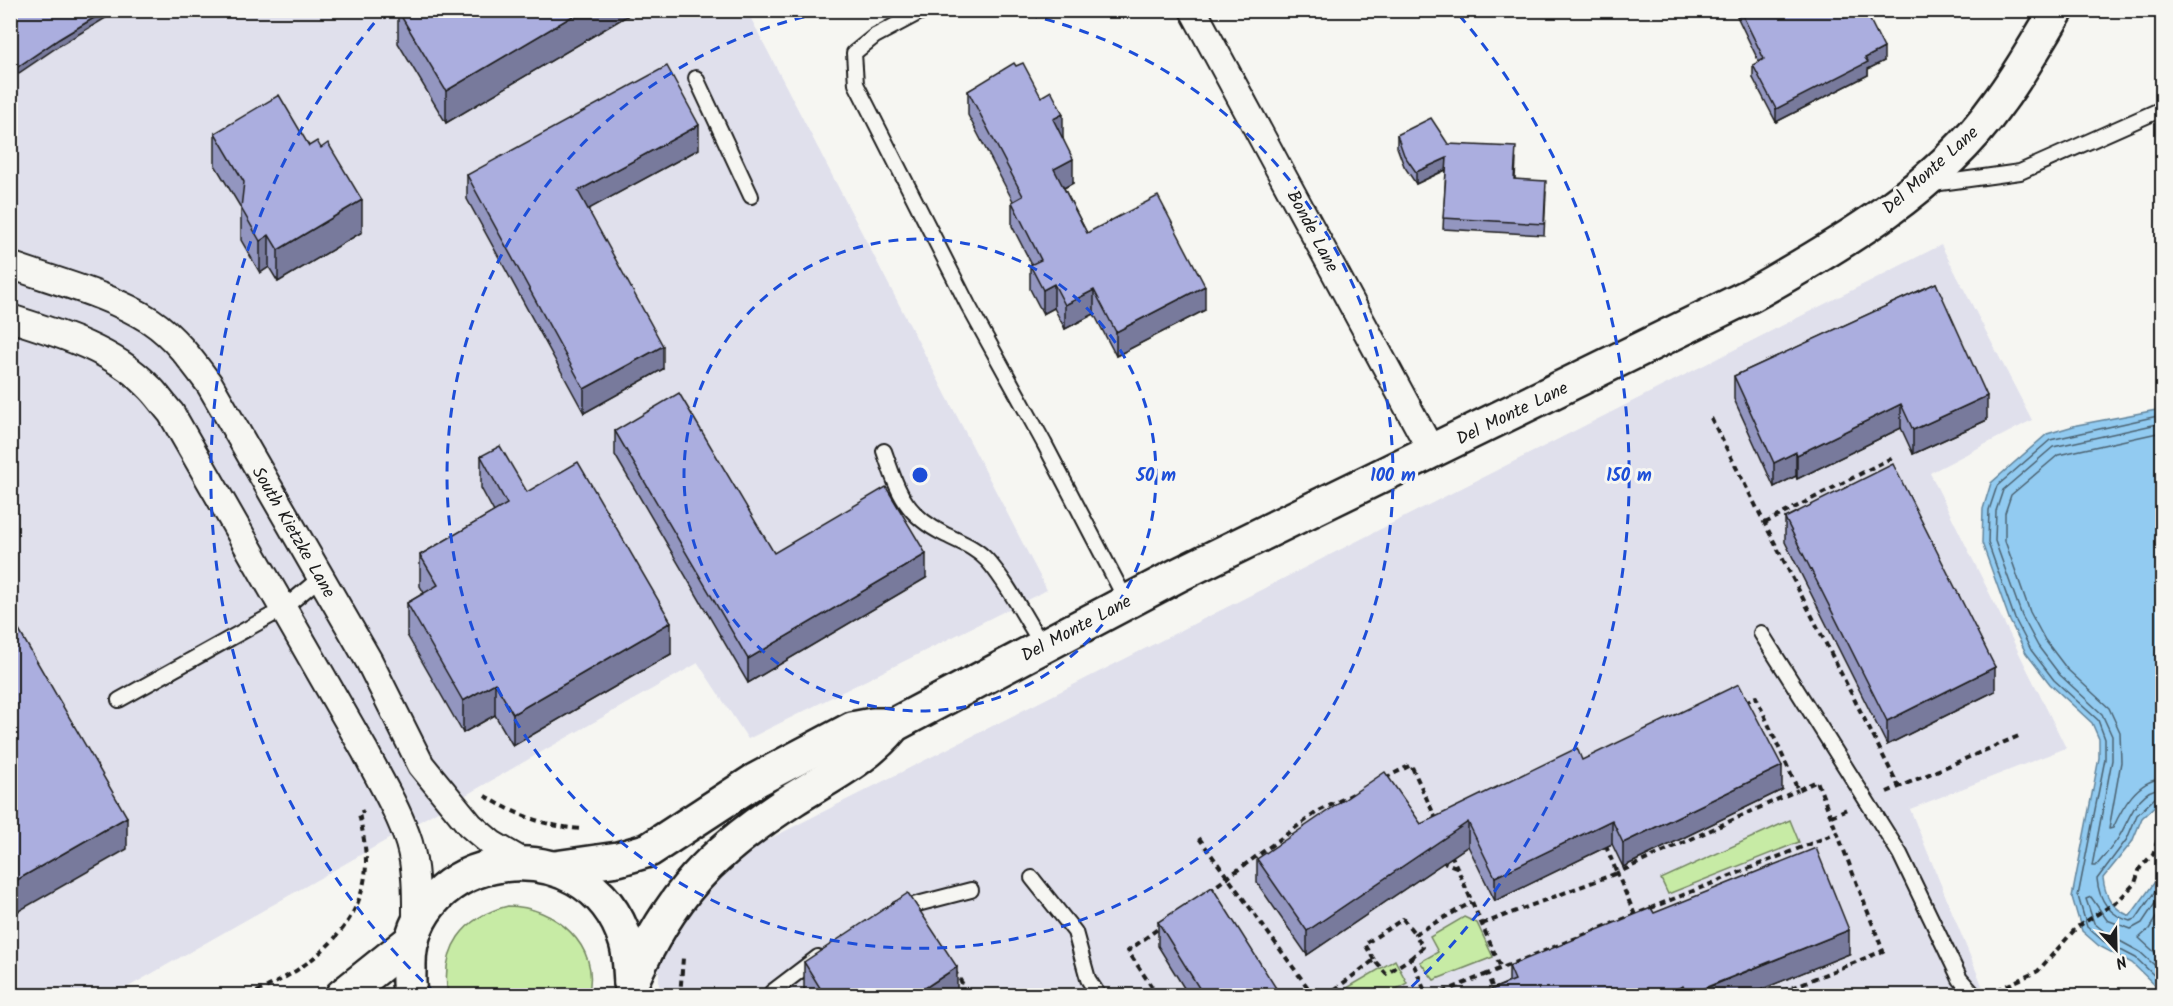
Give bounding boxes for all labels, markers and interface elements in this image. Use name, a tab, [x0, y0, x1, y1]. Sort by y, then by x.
street label: Del Monte Lane	[1876, 120, 1986, 223]
street label: Bonde Lane	[1278, 185, 1345, 278]
street label: Del Monte Lane	[1452, 375, 1574, 454]
street label: South Kietzke Lane	[243, 461, 342, 604]
text: 50 m	[1135, 462, 1176, 491]
text: 100 m	[1370, 462, 1416, 491]
text: 150 m	[1606, 462, 1652, 491]
centre of rings	[910, 465, 930, 485]
street label: Del Monte Lane	[1016, 588, 1137, 671]
north arrow	[2086, 919, 2146, 979]
text: N	[2112, 948, 2130, 975]

